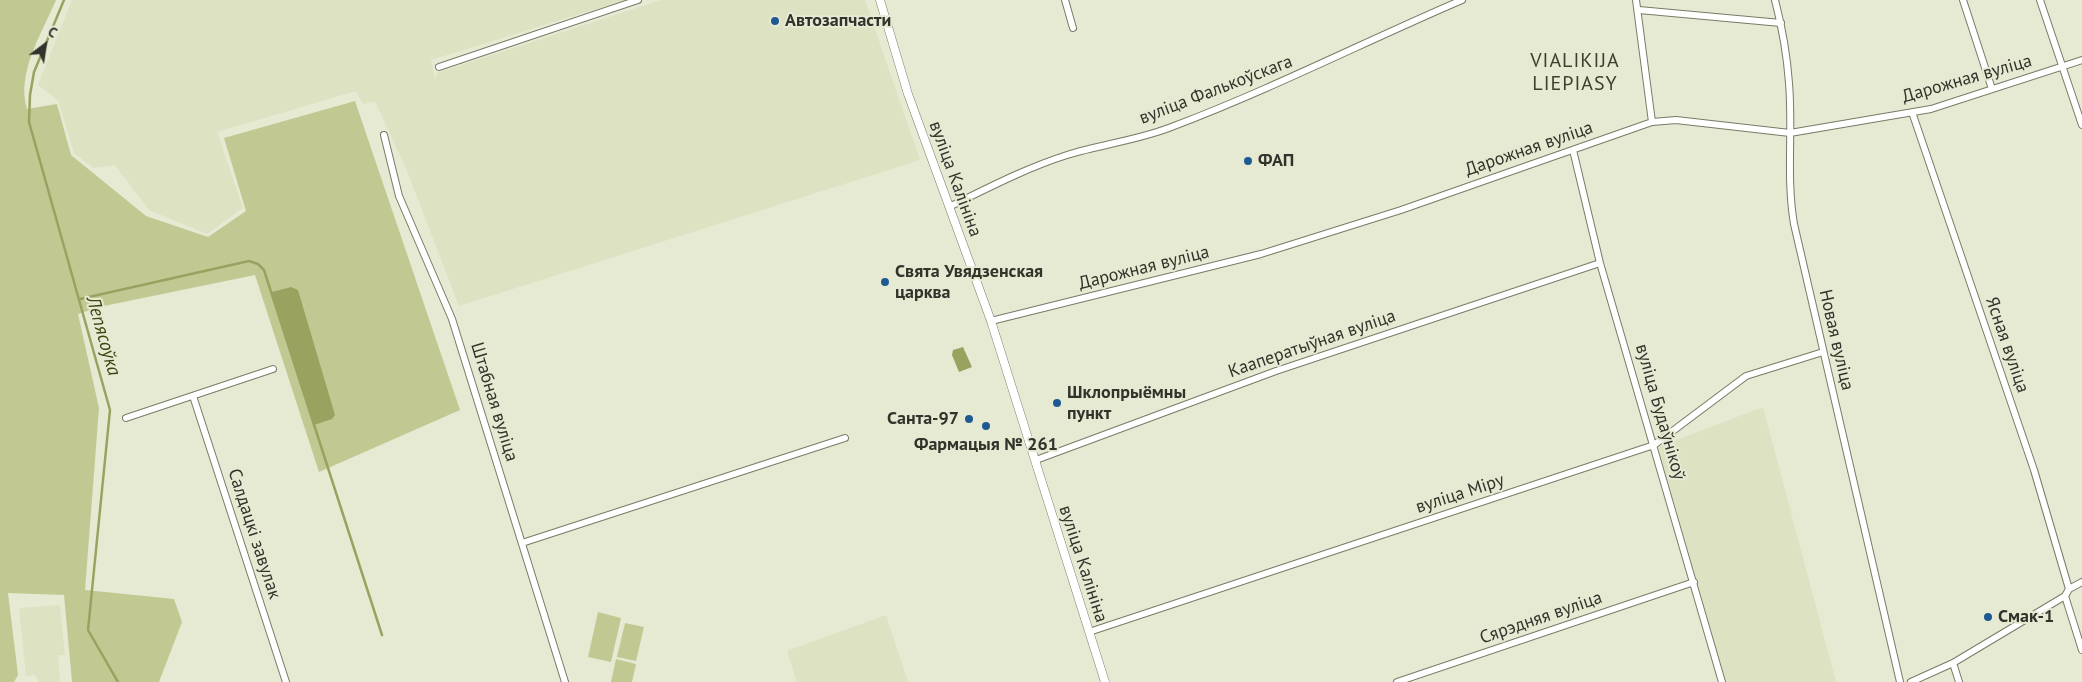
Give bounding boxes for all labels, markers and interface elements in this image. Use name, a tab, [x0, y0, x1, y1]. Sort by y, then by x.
place label: Автозапчасти	[785, 10, 891, 32]
marker: Автозапчасти	[769, 15, 781, 27]
north arrow	[20, 20, 70, 70]
text: С	[45, 22, 61, 42]
district label: VIALIKIJA LIEPIASY	[1529, 49, 1621, 96]
street label: Дарожная вуліца	[1900, 50, 2034, 108]
street label: вуліца Фалькоўскага	[1136, 51, 1296, 129]
street label: Дарожная вуліца	[1462, 117, 1596, 181]
street label: вуліца Калініна	[924, 118, 986, 240]
place label: ФАП	[1258, 150, 1294, 172]
marker: ФАП	[1242, 155, 1254, 167]
street label: Дарожная вуліца	[1076, 241, 1212, 295]
place label: Свята Увядзенская царква	[895, 261, 1043, 304]
marker: Свята Увядзенская царква	[879, 276, 891, 288]
street label: Новая вуліца	[1814, 287, 1858, 393]
water label: Лепясоўка	[81, 294, 125, 378]
street label: Ясная вуліца	[1980, 294, 2034, 396]
street label: Кааператыўная вуліца	[1226, 305, 1398, 383]
street label: Штабная вуліца	[466, 340, 522, 464]
street label: вуліца Будаўнікоў	[1630, 342, 1690, 482]
place label: Шклопрыёмны пункт	[1067, 382, 1186, 424]
marker: Шклопрыёмны пункт	[1051, 397, 1063, 409]
place label: Санта-97	[887, 408, 959, 430]
marker: Санта-97	[963, 413, 975, 425]
marker: Фармацыя № 261	[980, 420, 992, 432]
place label: Фармацыя № 261	[914, 434, 1058, 456]
street label: Салдацкі завулак	[223, 466, 285, 602]
street label: вуліца Міру	[1413, 470, 1507, 518]
street label: вуліца Калініна	[1054, 503, 1112, 625]
street label: Сярэдняя вуліца	[1477, 587, 1605, 649]
place label: Смак-1	[1998, 606, 2054, 628]
marker: Смак-1	[1982, 611, 1994, 623]

